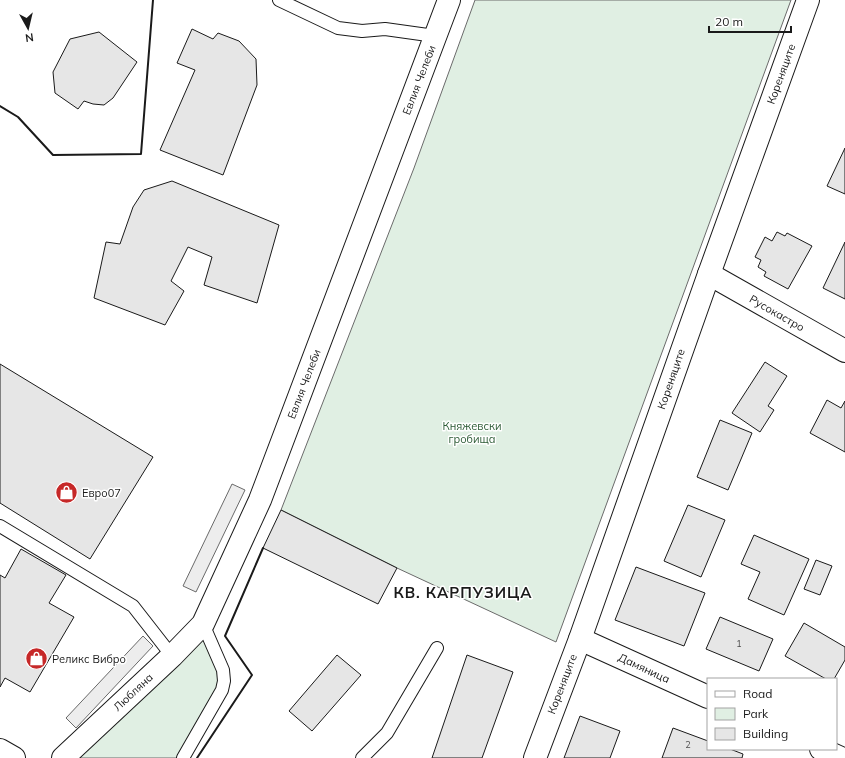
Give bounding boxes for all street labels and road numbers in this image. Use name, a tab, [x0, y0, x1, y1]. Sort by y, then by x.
street label: Кореняците	[764, 42, 798, 106]
street label: Евлия Челеби	[399, 43, 439, 117]
street label: Русокастро	[747, 292, 807, 334]
street label: Евлия Челеби	[284, 347, 324, 421]
street label: Кореняците	[654, 347, 688, 411]
street label: Дамяница	[616, 650, 672, 686]
street label: Кореняците	[544, 652, 580, 716]
street label: Любляна	[110, 670, 156, 714]

